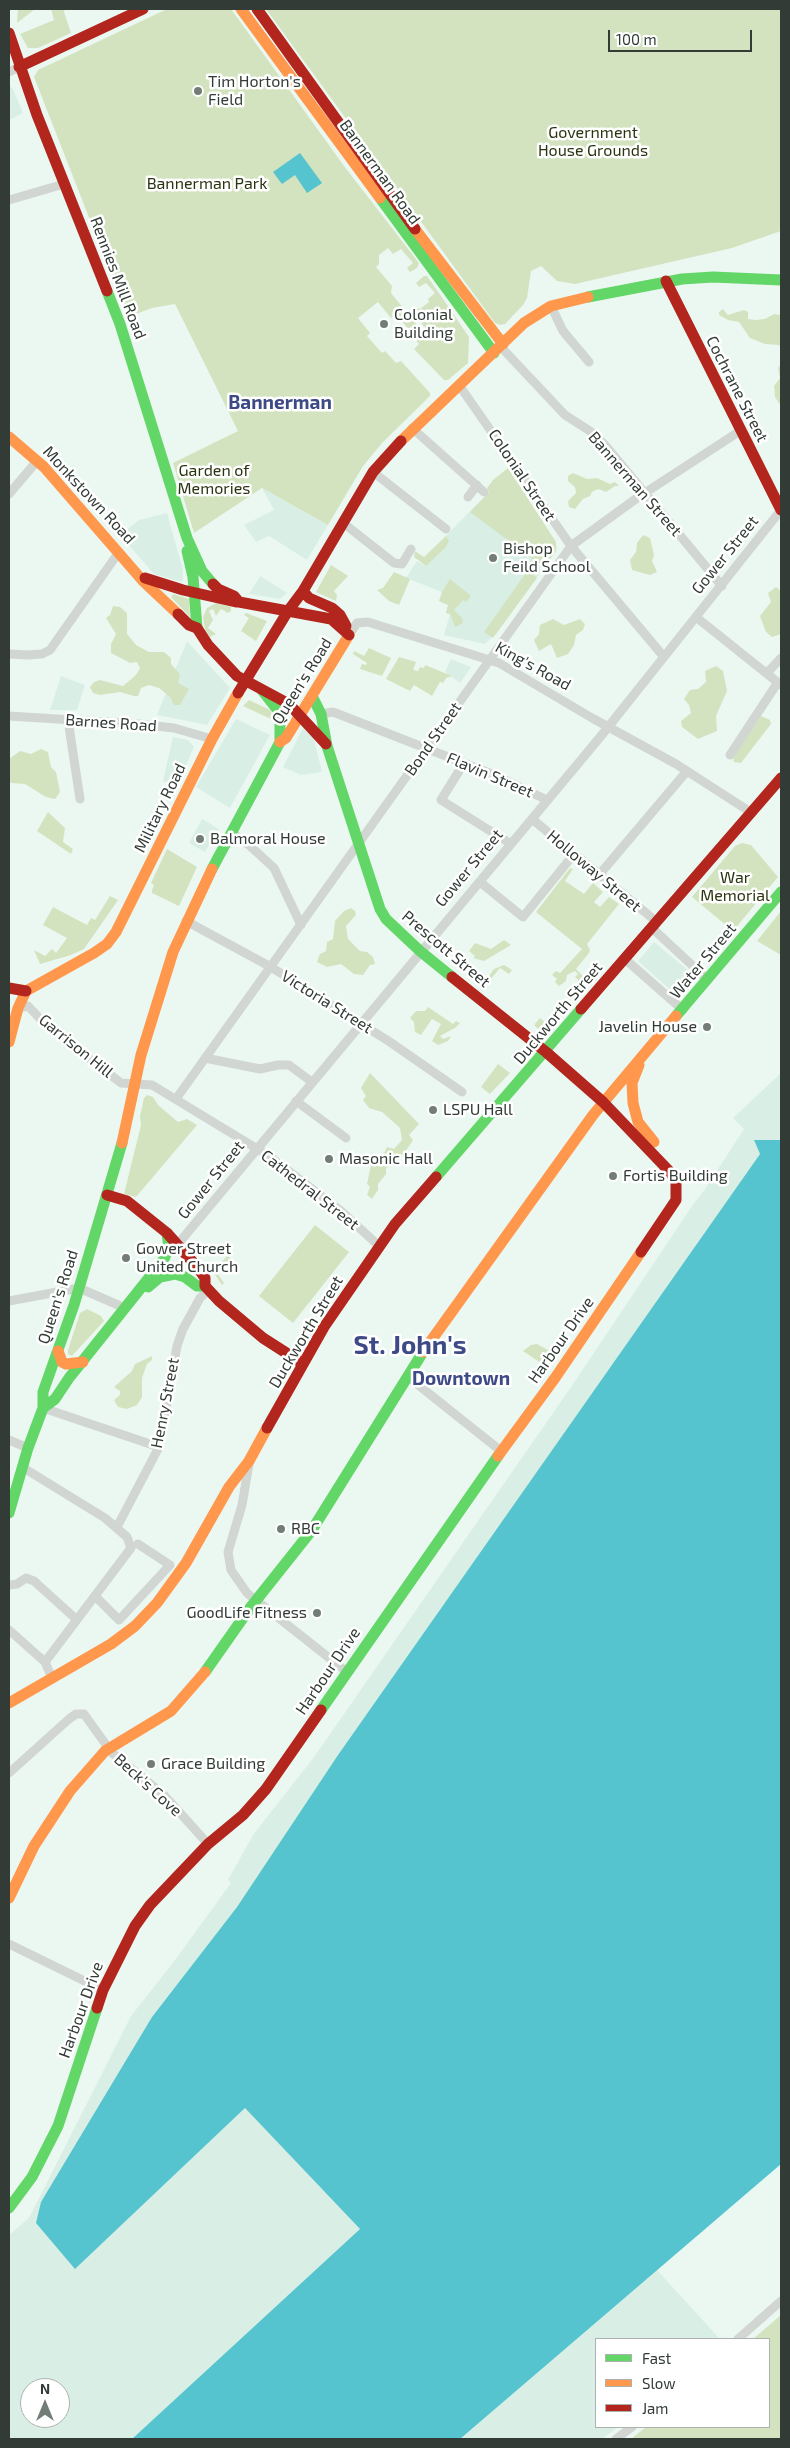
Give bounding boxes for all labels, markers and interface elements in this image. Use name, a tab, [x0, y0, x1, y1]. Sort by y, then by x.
scale bar	[610, 20, 754, 52]
text: 100 m	[616, 30, 657, 48]
place label: Tim Horton's Field	[208, 72, 301, 110]
marker: Tim Horton's Field	[192, 85, 204, 97]
street label: Bannerman Road	[336, 116, 424, 228]
park label: Government House Grounds	[538, 123, 648, 161]
park label: Bannerman Park	[147, 174, 267, 194]
street label: Rennies Mill Road	[86, 214, 150, 342]
place label: Colonial Building	[394, 305, 453, 343]
marker: Colonial Building	[378, 318, 390, 330]
street label: Cochrane Street	[702, 333, 772, 445]
district label: Bannerman	[228, 392, 332, 414]
street label: Colonial Street	[484, 425, 560, 525]
street label: Bannerman Street	[584, 428, 686, 540]
street label: Monkstown Road	[39, 442, 139, 548]
park label: Garden of Memories	[178, 461, 250, 499]
street label: Gower Street	[688, 512, 762, 598]
place label: Bishop Feild School	[503, 539, 590, 577]
marker: Bishop Feild School	[487, 552, 499, 564]
street label: Queen's Road	[268, 634, 336, 728]
street label: King's Road	[492, 637, 574, 695]
street label: Bond Street	[401, 698, 465, 780]
street label: Barnes Road	[65, 710, 157, 736]
street label: Flavin Street	[444, 748, 536, 802]
street label: Military Road	[130, 760, 190, 856]
street label: Gower Street	[431, 825, 507, 911]
street label: Holloway Street	[543, 826, 645, 916]
place label: Balmoral House	[210, 829, 326, 849]
marker: Balmoral House	[194, 833, 206, 845]
park label: War Memorial	[700, 868, 770, 906]
street label: Prescott Street	[398, 906, 494, 992]
street label: Water Street	[666, 919, 740, 1003]
street label: Duckworth Street	[510, 958, 606, 1068]
street label: Victoria Street	[278, 966, 376, 1038]
street label: Garrison Hill	[35, 1010, 117, 1082]
place label: Javelin House	[599, 1017, 697, 1037]
marker: Javelin House	[701, 1021, 713, 1033]
place label: LSPU Hall	[443, 1100, 513, 1120]
marker: LSPU Hall	[427, 1104, 439, 1116]
street label: Gower Street	[174, 1137, 248, 1223]
street label: Cathedral Street	[257, 1146, 363, 1234]
place label: Masonic Hall	[339, 1149, 433, 1169]
marker: Masonic Hall	[323, 1153, 335, 1165]
place label: Fortis Building	[623, 1166, 728, 1186]
marker: Fortis Building	[607, 1170, 619, 1182]
place label: Gower Street United Church	[136, 1239, 238, 1277]
street label: Queen's Road	[34, 1247, 82, 1347]
marker: Gower Street United Church	[120, 1252, 132, 1264]
street label: Duckworth Street	[265, 1272, 347, 1392]
street label: Harbour Drive	[524, 1293, 598, 1387]
district label: St. John's	[353, 1329, 467, 1361]
street label: Henry Street	[147, 1356, 183, 1450]
district label: Downtown	[412, 1368, 510, 1390]
place label: RBC	[291, 1519, 320, 1539]
marker: RBC	[275, 1523, 287, 1535]
place label: GoodLife Fitness	[186, 1603, 307, 1623]
marker: GoodLife Fitness	[311, 1607, 323, 1619]
street label: Harbour Drive	[292, 1624, 364, 1718]
street label: Beck's Cove	[110, 1750, 186, 1820]
place label: Grace Building	[161, 1754, 265, 1774]
marker: Grace Building	[145, 1758, 157, 1770]
street label: Harbour Drive	[55, 1959, 107, 2061]
legend	[595, 2338, 770, 2428]
text: Fast	[642, 2349, 671, 2367]
text: Slow	[642, 2374, 676, 2392]
north arrow	[20, 2378, 70, 2428]
text: N	[40, 2380, 50, 2397]
text: Jam	[642, 2399, 668, 2417]

